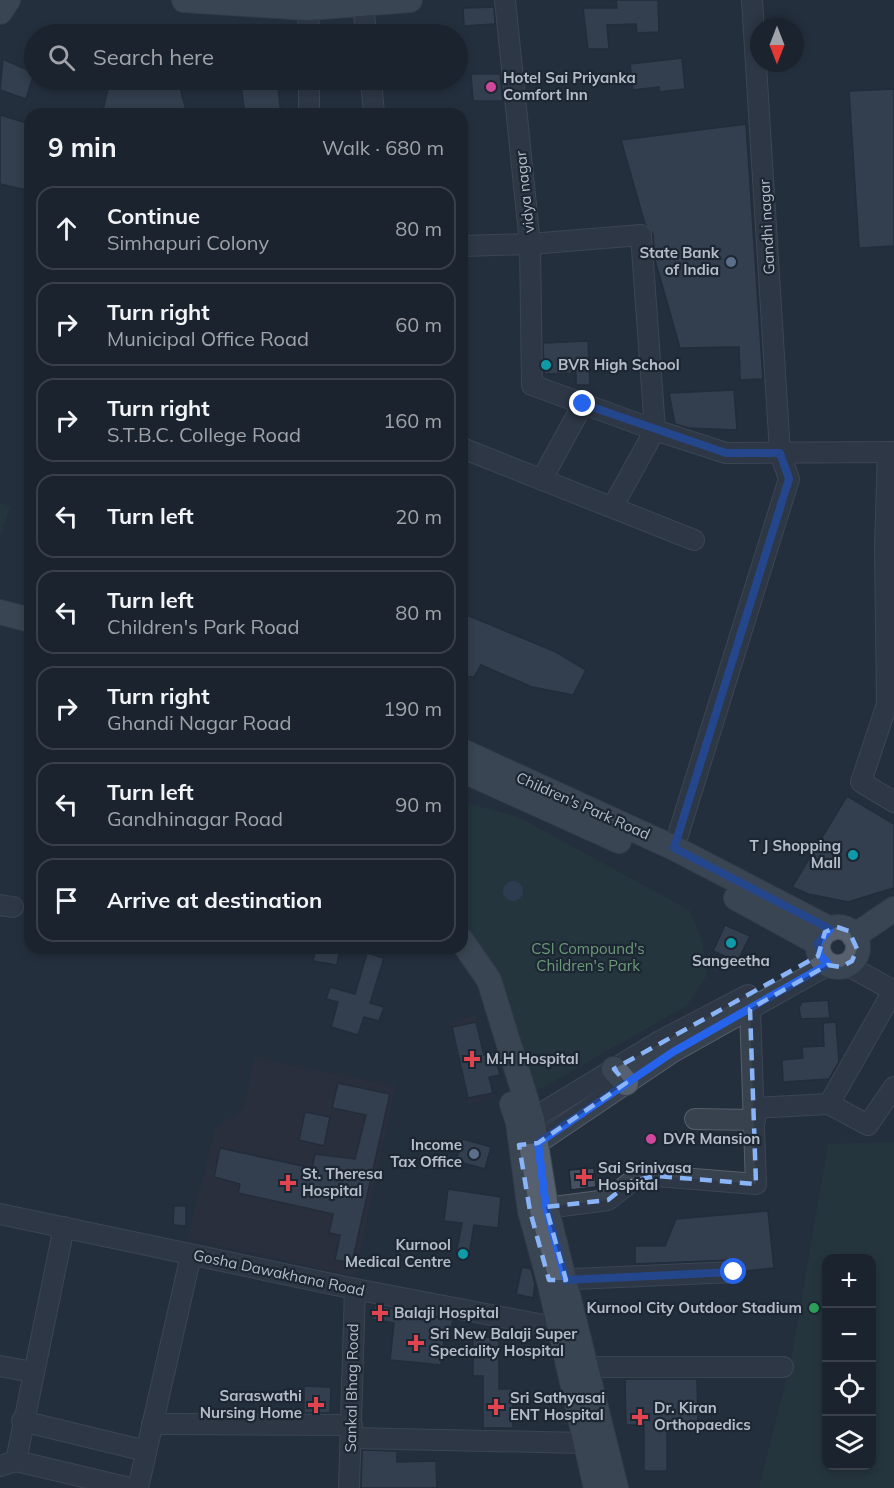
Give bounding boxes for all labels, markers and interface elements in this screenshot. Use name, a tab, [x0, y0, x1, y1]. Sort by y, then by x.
north arrow	[750, 18, 804, 72]
search box	[24, 24, 468, 90]
icon: search	[45, 41, 78, 74]
text: Search here	[93, 43, 214, 71]
place label: Hotel Sai Priyanka Comfort Inn	[503, 68, 636, 104]
marker: Hotel Sai Priyanka Comfort Inn	[484, 80, 498, 94]
text: 9 min	[48, 131, 117, 164]
text: Walk · 680 m	[322, 135, 444, 160]
street label: vidya nagar	[511, 149, 538, 234]
street label: Gandhi nagar	[754, 178, 778, 275]
text: Continue	[107, 202, 200, 230]
icon: ahead	[50, 212, 83, 245]
text: 80 m	[395, 216, 442, 241]
text: Simhapuri Colony	[107, 230, 269, 255]
place label: State Bank of India	[639, 243, 720, 279]
marker: State Bank of India	[724, 255, 738, 269]
text: Turn right	[107, 298, 210, 326]
icon: right	[50, 308, 83, 341]
text: 60 m	[395, 312, 442, 337]
text: Municipal Office Road	[107, 326, 309, 351]
place label: BVR High School	[558, 355, 680, 374]
marker: BVR High School	[539, 358, 553, 372]
route end	[569, 390, 595, 416]
text: Turn right	[107, 394, 210, 422]
icon: right	[50, 404, 83, 437]
text: 160 m	[383, 408, 442, 433]
text: S.T.B.C. College Road	[107, 422, 301, 447]
icon: left	[50, 500, 83, 533]
text: Turn left	[107, 502, 194, 530]
text: 20 m	[395, 504, 442, 529]
text: Turn left	[107, 586, 194, 614]
icon: left	[50, 596, 83, 629]
text: 80 m	[395, 600, 442, 625]
text: Children's Park Road	[107, 614, 300, 639]
text: Turn right	[107, 682, 210, 710]
icon: right	[50, 692, 83, 725]
text: 190 m	[383, 696, 442, 721]
text: Ghandi Nagar Road	[107, 710, 292, 735]
street label: Children's Park Road	[513, 767, 653, 844]
text: Turn left	[107, 778, 194, 806]
icon: left	[50, 788, 83, 821]
text: 90 m	[395, 792, 442, 817]
text: Gandhinagar Road	[107, 806, 283, 831]
place label: T J Shopping Mall	[750, 836, 841, 872]
marker: T J Shopping Mall	[846, 848, 860, 862]
icon: arrive	[50, 884, 83, 917]
text: Arrive at destination	[107, 886, 322, 914]
marker: Sangeetha	[724, 936, 738, 950]
park label: CSI Compound's Children's Park	[531, 939, 645, 975]
place label: Sangeetha	[692, 951, 770, 970]
place label: M.H Hospital	[486, 1049, 579, 1068]
marker: M.H Hospital	[463, 1050, 481, 1068]
place label: DVR Mansion	[663, 1129, 760, 1148]
marker: DVR Mansion	[644, 1132, 658, 1146]
place label: Income Tax Office	[390, 1135, 462, 1171]
marker: Income Tax Office	[467, 1147, 481, 1161]
place label: Sai Srinivasa Hospital	[598, 1158, 692, 1194]
place label: St. Theresa Hospital	[302, 1164, 383, 1200]
marker: Sai Srinivasa Hospital	[575, 1168, 593, 1186]
marker: St. Theresa Hospital	[279, 1174, 297, 1192]
place label: Kurnool Medical Centre	[345, 1235, 451, 1271]
street label: Gosha Dawakhana Road	[192, 1245, 367, 1300]
marker: Kurnool Medical Centre	[456, 1247, 470, 1261]
map controls	[822, 1254, 876, 1470]
button: +	[822, 1254, 876, 1308]
route start	[720, 1258, 746, 1284]
place label: Kurnool City Outdoor Stadium	[587, 1298, 802, 1317]
marker: Kurnool City Outdoor Stadium	[807, 1301, 821, 1315]
place label: Balaji Hospital	[394, 1303, 499, 1322]
marker: Balaji Hospital	[371, 1304, 389, 1322]
button: −	[822, 1308, 876, 1362]
street label: Sankal Bhag Road	[341, 1323, 362, 1453]
place label: Sri New Balaji Super Speciality Hospital	[430, 1324, 577, 1360]
marker: Sri New Balaji Super Speciality Hospital	[407, 1334, 425, 1352]
button: locate	[822, 1362, 876, 1416]
place label: Saraswathi Nursing Home	[200, 1386, 302, 1422]
place label: Sri Sathyasai ENT Hospital	[510, 1388, 605, 1424]
marker: Saraswathi Nursing Home	[307, 1396, 325, 1414]
marker: Sri Sathyasai ENT Hospital	[487, 1398, 505, 1416]
place label: Dr. Kiran Orthopaedics	[654, 1398, 751, 1434]
marker: Dr. Kiran Orthopaedics	[631, 1408, 649, 1426]
button: layers	[822, 1416, 876, 1470]

